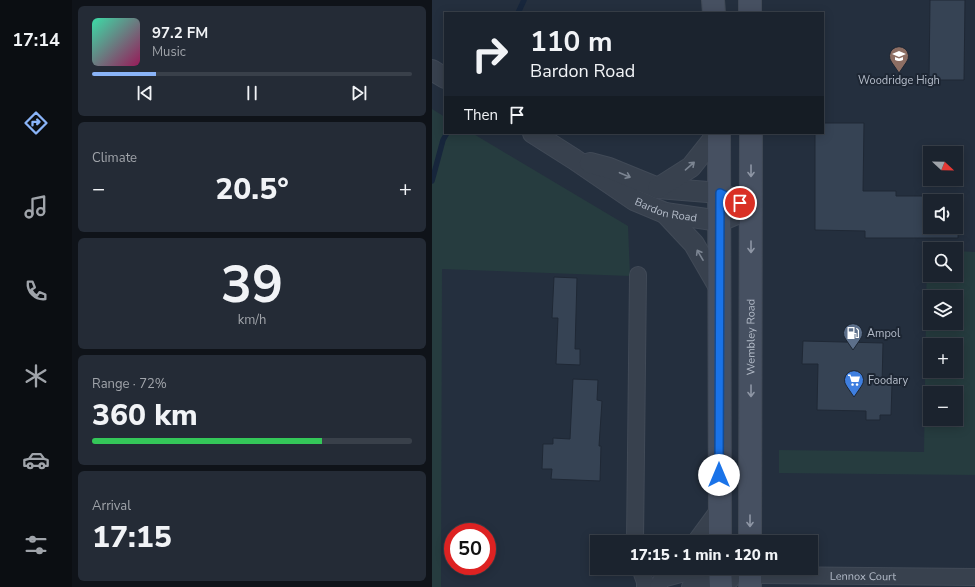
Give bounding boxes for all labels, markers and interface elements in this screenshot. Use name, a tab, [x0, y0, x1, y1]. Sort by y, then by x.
text: 97.2 FM	[152, 23, 208, 43]
text: 110 m	[530, 23, 613, 61]
text: 17:14	[12, 28, 60, 52]
icon: right	[464, 28, 516, 80]
text: Music	[152, 43, 186, 61]
school or university icon: Woodridge High	[888, 45, 910, 73]
text: Bardon Road	[530, 59, 635, 83]
place label: Woodridge High	[858, 73, 940, 88]
icon: previous	[134, 82, 156, 104]
icon: pause	[241, 82, 263, 104]
icon: next	[348, 82, 370, 104]
icon: arrive	[506, 104, 528, 126]
text: Then	[464, 105, 498, 125]
icon: directions	[22, 109, 50, 137]
north arrow	[923, 146, 963, 186]
map controls	[923, 146, 963, 426]
text: Climate	[92, 149, 137, 167]
one-way arrow	[685, 162, 695, 171]
one-way arrow	[747, 164, 755, 177]
text: 20.5°	[215, 169, 289, 210]
one-way arrow	[618, 171, 630, 179]
text: −	[92, 174, 105, 204]
text: +	[399, 174, 412, 204]
pin	[723, 186, 757, 220]
icon: arrive	[729, 192, 751, 214]
icon: music	[22, 193, 50, 221]
street label: Bardon Road	[632, 194, 698, 226]
button: sound	[923, 194, 963, 234]
one-way arrow	[747, 240, 755, 253]
button: search	[923, 242, 963, 282]
text: 39	[221, 249, 283, 320]
one-way arrow	[696, 249, 704, 261]
icon: phone	[22, 277, 50, 305]
button: layers	[923, 290, 963, 330]
street label: Wembley Road	[743, 299, 759, 375]
text: km/h	[238, 311, 266, 329]
fuel station icon: Ampol	[842, 322, 864, 350]
place label: Ampol	[867, 326, 901, 341]
button: +	[923, 338, 963, 378]
icon: climate	[22, 362, 50, 390]
supermarket icon: Foodary	[843, 369, 865, 397]
place label: Foodary	[868, 373, 909, 388]
text: Range · 72%	[92, 375, 167, 393]
one-way arrow	[747, 384, 755, 397]
button: −	[923, 386, 963, 426]
text: 360 km	[92, 395, 198, 436]
icon: car	[22, 446, 50, 474]
position arrow	[698, 454, 740, 496]
text: Arrival	[92, 497, 131, 515]
one-way arrow	[746, 514, 754, 527]
text: 17:15	[92, 517, 172, 558]
speed limit sign: 50	[444, 523, 496, 575]
icon: filters	[22, 531, 50, 559]
text: 17:15 · 1 min · 120 m	[630, 545, 778, 565]
street label: Lennox Court	[830, 569, 896, 584]

